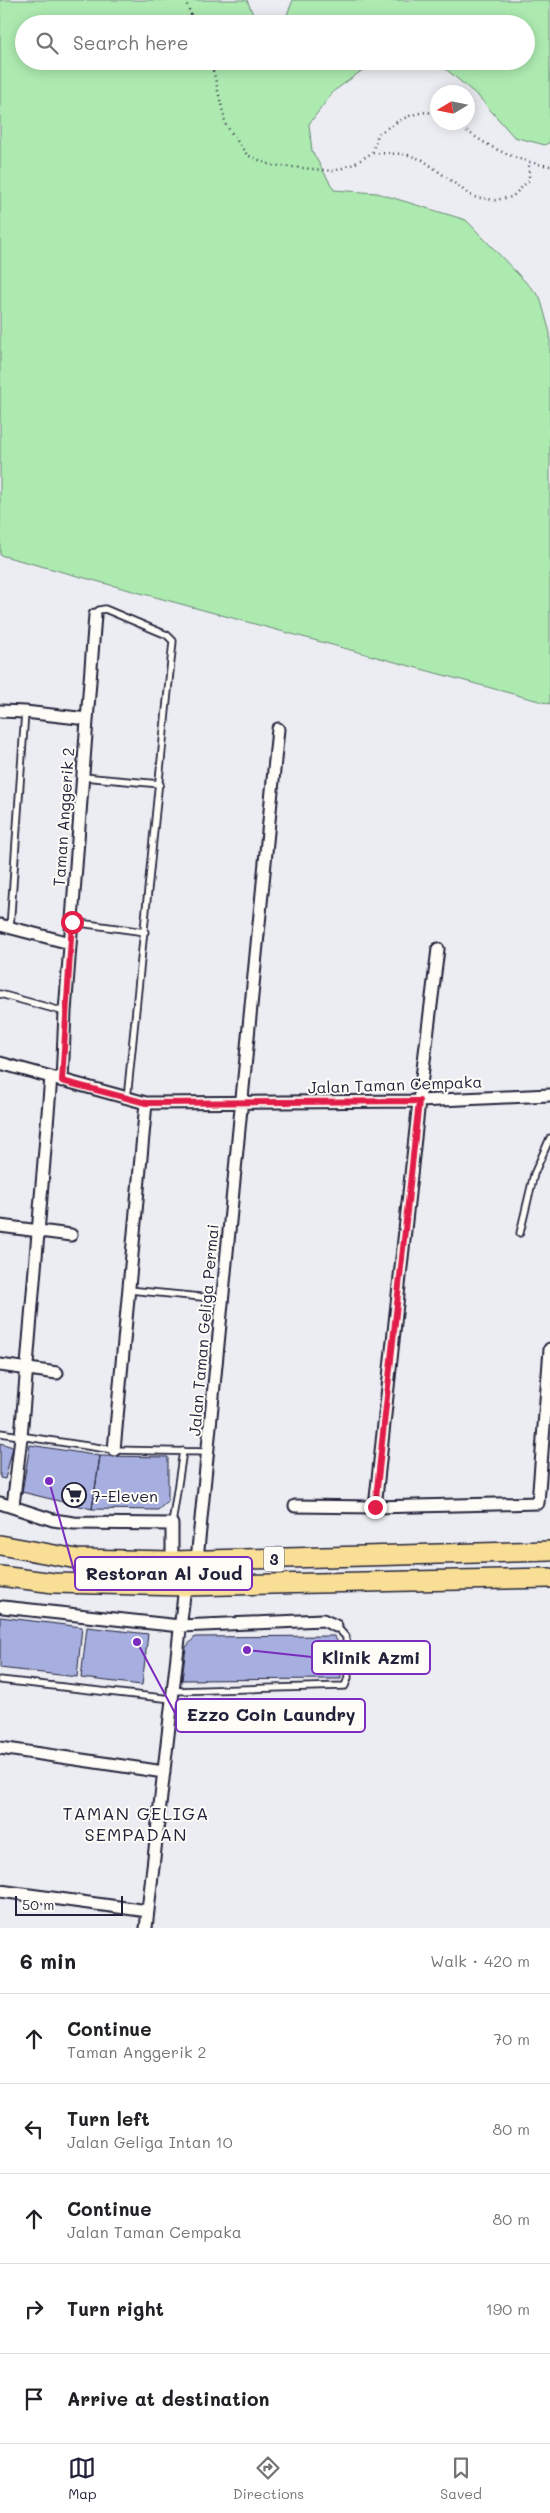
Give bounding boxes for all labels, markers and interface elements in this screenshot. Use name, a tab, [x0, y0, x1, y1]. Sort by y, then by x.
search box	[15, 15, 535, 70]
icon: search	[33, 29, 61, 57]
text: Search here	[73, 30, 189, 55]
north arrow	[430, 85, 475, 130]
street label: Taman Anggerik 2	[48, 747, 78, 887]
route start	[61, 911, 84, 934]
street label: Jalan Taman Cempaka	[307, 1070, 483, 1098]
street label: Jalan Taman Geliga Permai	[183, 1223, 223, 1437]
supermarket icon: 7-Eleven	[61, 1482, 87, 1508]
place label: 7-Eleven	[92, 1485, 158, 1506]
route end	[364, 1496, 387, 1519]
road number: 3	[264, 1546, 284, 1572]
callout: Restoran Al Joud	[75, 1557, 252, 1590]
text: Restoran Al Joud	[86, 1561, 242, 1585]
callout: Klinik Azmi	[312, 1641, 430, 1674]
text: Klinik Azmi	[322, 1645, 420, 1669]
callout: Ezzo Coin Laundry	[176, 1699, 365, 1732]
text: Ezzo Coin Laundry	[186, 1702, 356, 1726]
district label: TAMAN GELIGA SEMPADAN	[62, 1801, 210, 1846]
scale bar	[15, 1893, 122, 1916]
text: 50 m	[22, 1895, 54, 1914]
text: 6 min	[20, 1947, 76, 1974]
text: Walk · 420 m	[430, 1950, 530, 1971]
text: Continue	[67, 2016, 152, 2041]
icon: ahead	[20, 2025, 48, 2053]
text: 70 m	[493, 2028, 530, 2049]
text: Taman Anggerik 2	[67, 2041, 206, 2062]
text: Turn left	[67, 2106, 150, 2131]
icon: left	[20, 2115, 48, 2143]
text: 80 m	[493, 2118, 530, 2139]
text: Jalan Geliga Intan 10	[67, 2131, 233, 2152]
text: Continue	[67, 2196, 152, 2221]
icon: ahead	[20, 2205, 48, 2233]
text: 80 m	[493, 2208, 530, 2229]
text: Jalan Taman Cempaka	[67, 2221, 242, 2242]
icon: right	[20, 2295, 48, 2323]
text: Turn right	[67, 2296, 164, 2321]
text: 190 m	[486, 2298, 530, 2319]
icon: arrive	[20, 2385, 48, 2413]
text: Arrive at destination	[67, 2386, 270, 2411]
tab: Map	[68, 2454, 97, 2503]
tab: Directions	[233, 2454, 304, 2503]
tab: Saved	[440, 2454, 482, 2503]

